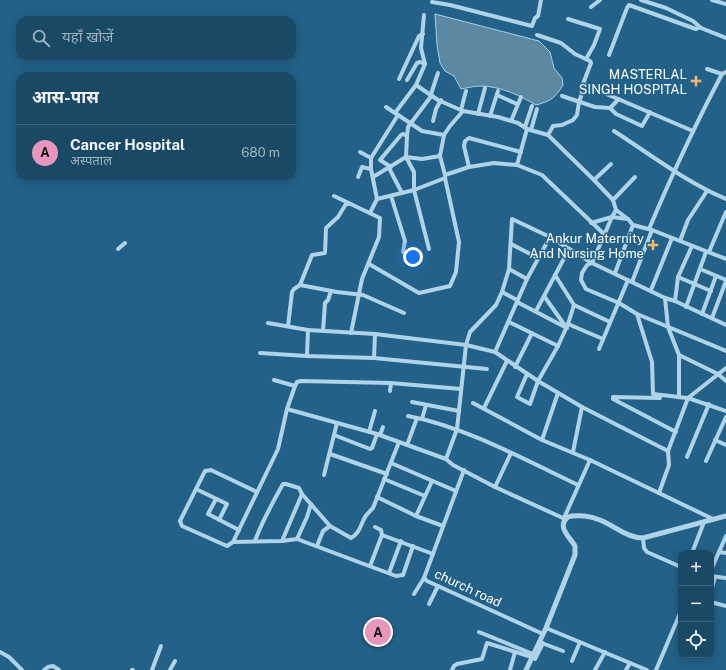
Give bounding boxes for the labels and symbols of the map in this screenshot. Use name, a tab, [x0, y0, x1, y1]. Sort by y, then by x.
place label: MASTERLAL SINGH HOSPITAL	[579, 67, 687, 97]
marker: MASTERLAL SINGH HOSPITAL	[690, 75, 702, 87]
place label: Ankur Maternity And Nursing Home	[529, 231, 644, 261]
marker: Ankur Maternity And Nursing Home	[647, 239, 659, 251]
your location	[403, 247, 423, 267]
street label: church road	[432, 566, 504, 610]
pin: A	[365, 617, 391, 647]

